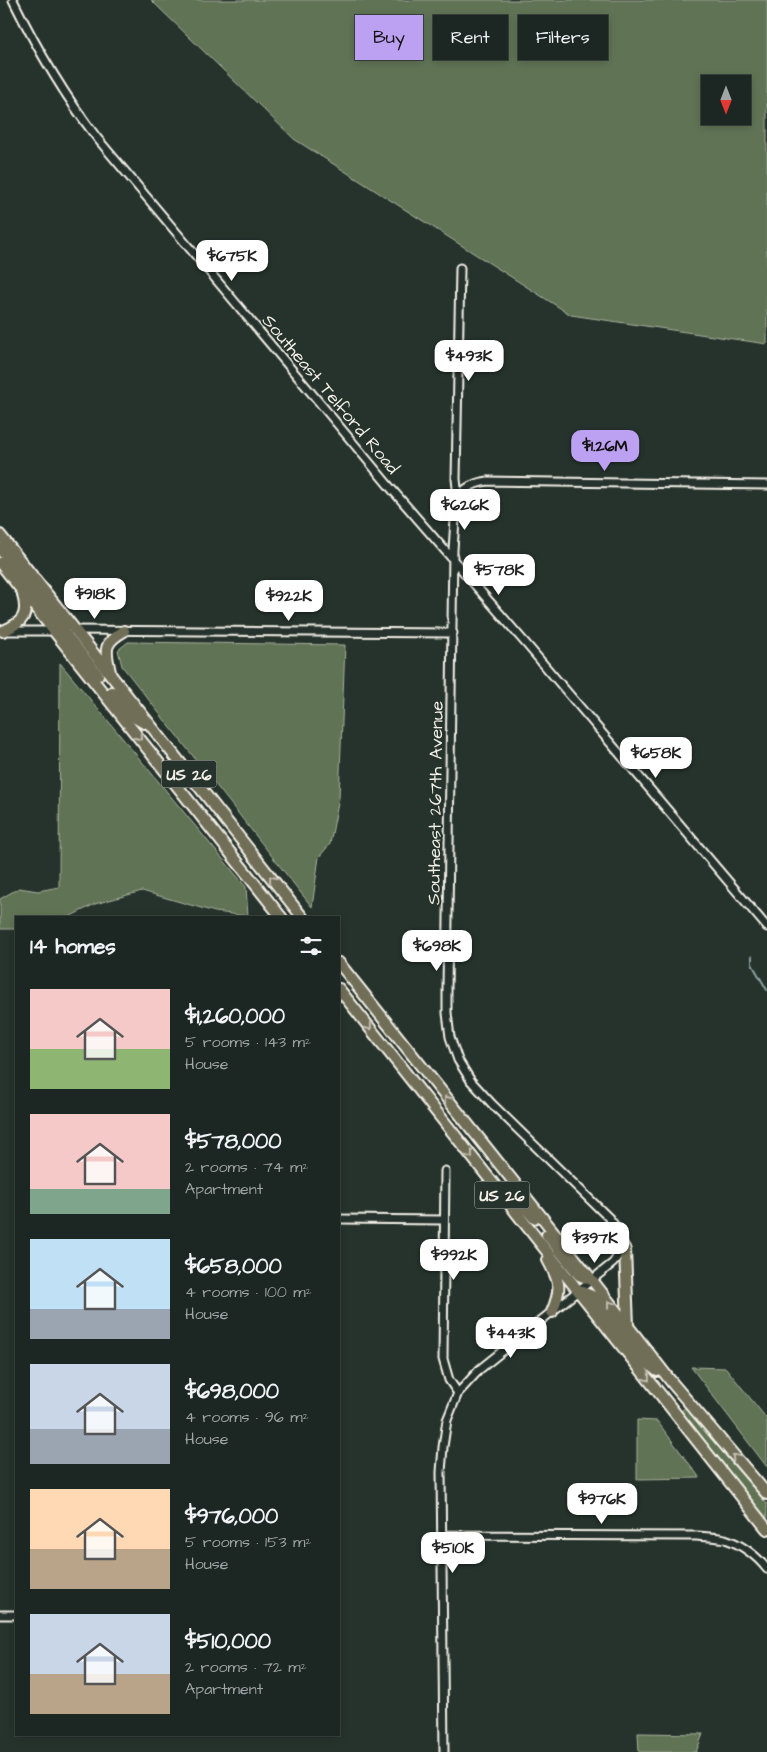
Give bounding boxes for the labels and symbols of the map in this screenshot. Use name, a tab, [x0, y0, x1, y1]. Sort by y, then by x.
north arrow	[701, 75, 751, 125]
pin: $675K	[197, 240, 267, 282]
street label: Southeast Telford Road	[256, 309, 405, 480]
pin: $493K	[434, 340, 504, 382]
pin: $1.26M	[564, 430, 646, 472]
pin: $626K	[430, 488, 500, 531]
pin: $578K	[464, 554, 534, 596]
pin: $918K	[60, 578, 130, 620]
pin: $922K	[254, 580, 324, 622]
street label: Southeast 267th Avenue	[421, 701, 450, 905]
one-way arrow	[134, 731, 142, 740]
pin: $658K	[621, 736, 691, 779]
road number: US 26	[162, 761, 216, 788]
one-way arrow	[270, 876, 278, 885]
pin: $698K	[402, 930, 472, 972]
one-way arrow	[363, 1021, 372, 1031]
one-way arrow	[445, 1096, 453, 1105]
one-way arrow	[464, 1149, 473, 1158]
road number: US 26	[474, 1182, 530, 1208]
pin: $397K	[560, 1222, 630, 1264]
pin: $992K	[419, 1238, 489, 1281]
one-way arrow	[608, 1301, 616, 1310]
pin: $443K	[476, 1316, 546, 1359]
one-way arrow	[642, 1372, 651, 1381]
one-way arrow	[732, 1453, 741, 1462]
pin: $976K	[567, 1482, 637, 1525]
pin: $510K	[418, 1532, 488, 1574]

